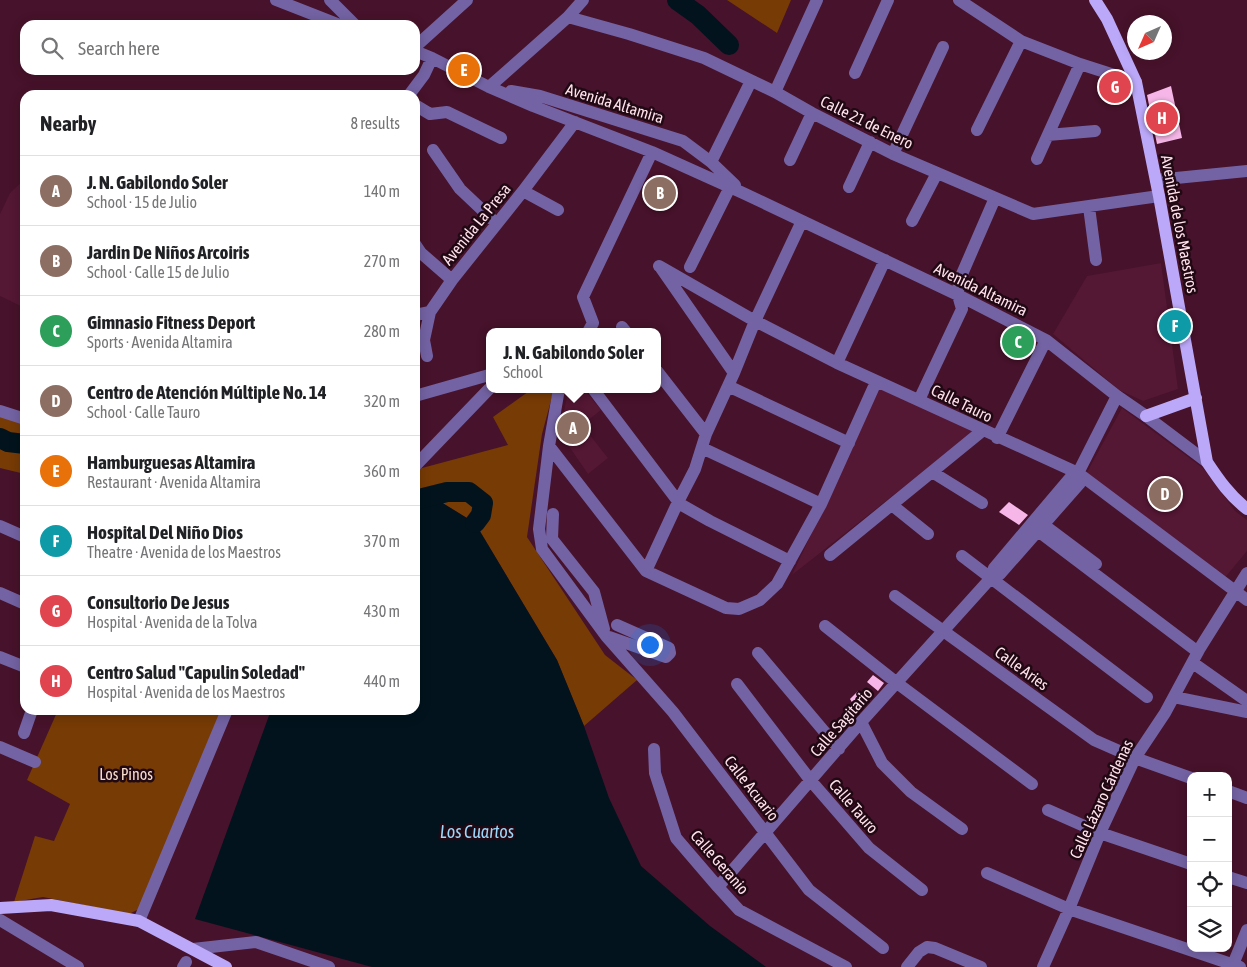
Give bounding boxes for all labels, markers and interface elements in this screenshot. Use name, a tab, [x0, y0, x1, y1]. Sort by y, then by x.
north arrow	[1127, 15, 1172, 60]
search box	[20, 20, 420, 75]
icon: search	[38, 34, 66, 62]
text: Search here	[78, 37, 160, 59]
pin: E	[448, 51, 480, 89]
pin: G	[1099, 68, 1131, 106]
street label: Avenida Altamira	[564, 80, 666, 126]
street label: Calle 21 de Enero	[818, 92, 916, 152]
pin: H	[1146, 99, 1178, 137]
text: Nearby	[40, 111, 96, 135]
text: 8 results	[350, 114, 400, 132]
street label: Avenida de los Maestros	[1158, 153, 1202, 295]
text: J. N. Gabilondo Soler	[87, 171, 228, 193]
pin: B	[644, 174, 676, 212]
street label: Avenida La Presa	[438, 180, 514, 268]
text: A	[52, 182, 60, 200]
text: 140 m	[364, 182, 400, 200]
text: School · 15 de Julio	[87, 193, 197, 211]
text: Jardin De Niños Arcoiris	[87, 241, 250, 263]
text: B	[52, 252, 60, 270]
text: 270 m	[364, 252, 400, 270]
street label: Avenida Altamira	[931, 259, 1031, 319]
text: School · Calle 15 de Julio	[87, 263, 229, 281]
pin: F	[1159, 307, 1191, 345]
text: Gimnasio Fitness Deport	[87, 311, 255, 333]
text: C	[52, 322, 60, 340]
text: 280 m	[364, 322, 400, 340]
pin: C	[1002, 323, 1034, 361]
popup	[486, 328, 661, 393]
text: Sports · Avenida Altamira	[87, 333, 233, 351]
text: J. N. Gabilondo Soler	[503, 341, 644, 363]
text: School	[503, 363, 543, 381]
text: Centro de Atención Múltiple No. 14	[87, 381, 327, 403]
street label: Calle Tauro	[929, 381, 995, 425]
text: D	[52, 392, 60, 410]
text: 320 m	[364, 392, 400, 410]
text: School · Calle Tauro	[87, 403, 200, 421]
pin: A	[557, 409, 589, 447]
text: Hamburguesas Altamira	[87, 451, 255, 473]
text: E	[53, 462, 59, 480]
text: 360 m	[364, 462, 400, 480]
text: Restaurant · Avenida Altamira	[87, 473, 261, 491]
pin: D	[1149, 475, 1181, 513]
text: Hospital Del Niño Dios	[87, 521, 243, 543]
text: F	[53, 532, 59, 550]
text: 370 m	[364, 532, 400, 550]
text: Theatre · Avenida de los Maestros	[87, 543, 281, 561]
text: Consultorio De Jesus	[87, 591, 230, 613]
text: G	[52, 602, 60, 620]
text: 430 m	[364, 602, 400, 620]
text: Hospital · Avenida de la Tolva	[87, 613, 257, 631]
your location	[637, 632, 663, 658]
street label: Calle Aries	[992, 643, 1052, 694]
text: Centro Salud "Capulin Soledad"	[87, 661, 305, 683]
text: H	[51, 672, 61, 690]
text: 440 m	[364, 672, 400, 690]
text: Hospital · Avenida de los Maestros	[87, 683, 285, 701]
street label: Calle Sagitario	[806, 684, 876, 761]
street label: Calle Lázaro Cárdenas	[1066, 737, 1137, 861]
street label: Calle Acuario	[721, 752, 783, 824]
park label: Los Pinos	[99, 765, 153, 783]
map controls	[1187, 772, 1232, 952]
button: +	[1187, 772, 1232, 817]
street label: Calle Tauro	[826, 775, 882, 837]
button: −	[1187, 817, 1232, 862]
water label: Los Cuartos	[440, 821, 514, 842]
street label: Calle Geranio	[687, 826, 753, 898]
button: locate	[1187, 862, 1232, 907]
button: layers	[1187, 907, 1232, 952]

